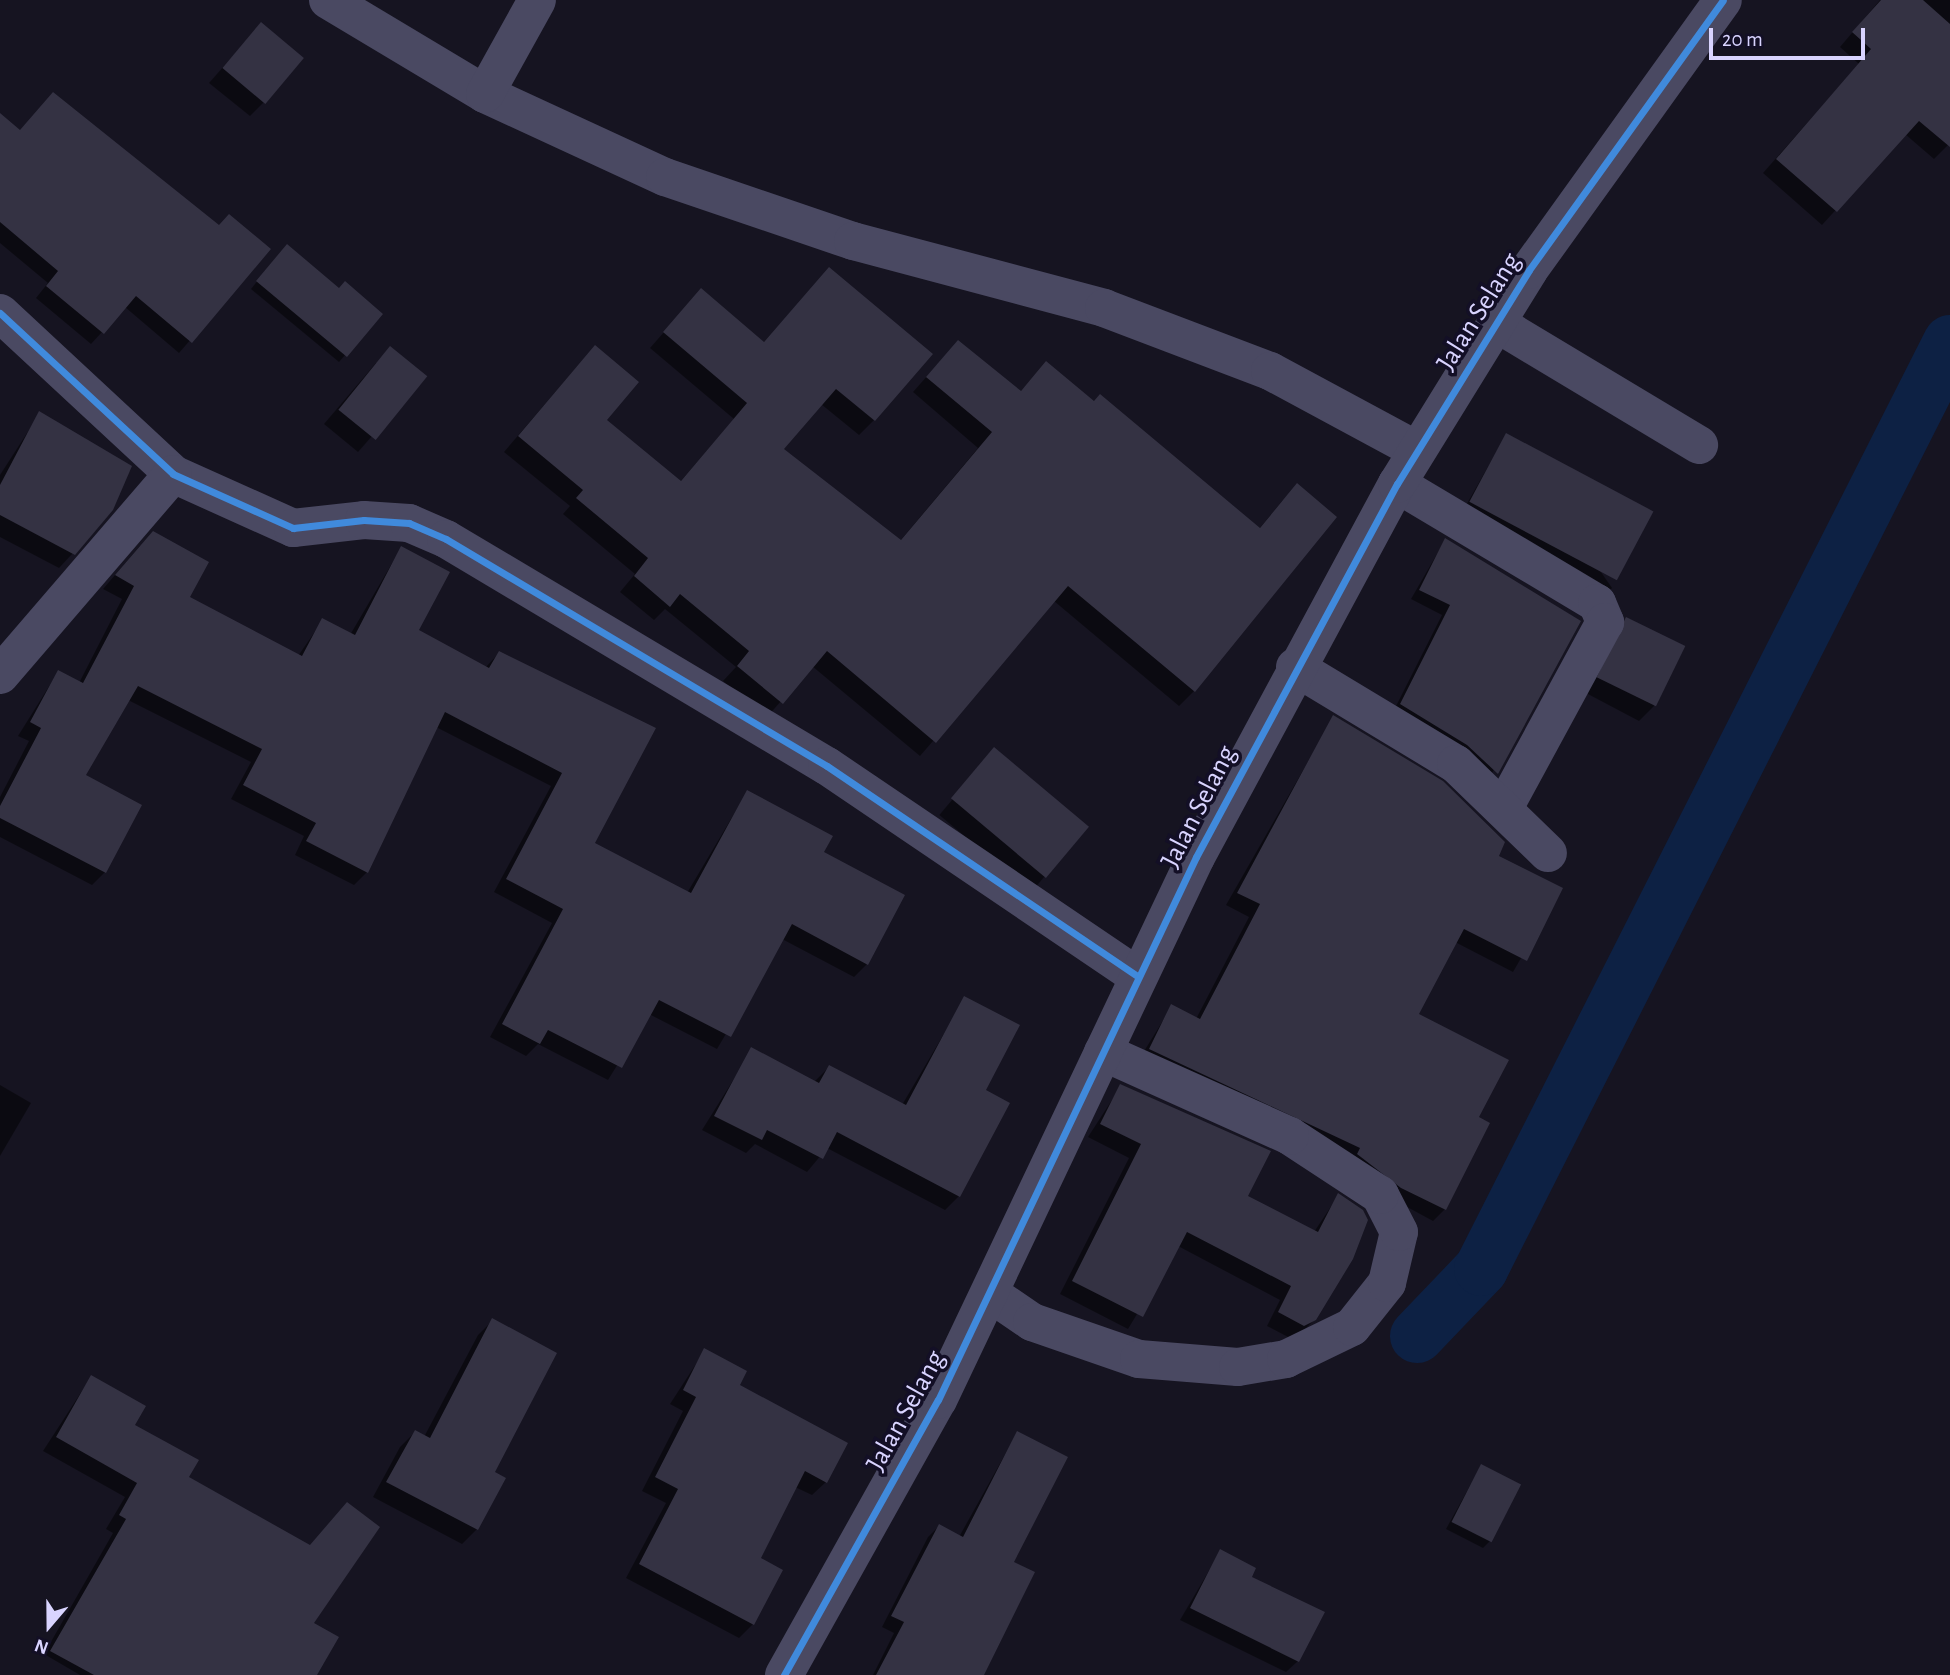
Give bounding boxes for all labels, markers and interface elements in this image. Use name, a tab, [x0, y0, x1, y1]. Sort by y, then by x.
scale bar	[1712, 14, 1868, 58]
text: 20 m	[1722, 29, 1763, 50]
street label: Jalan Selang	[1430, 247, 1528, 377]
street label: Jalan Selang	[1154, 740, 1244, 874]
street label: Jalan Selang	[859, 1345, 953, 1477]
north arrow	[14, 1591, 84, 1661]
text: N	[32, 1635, 51, 1657]

